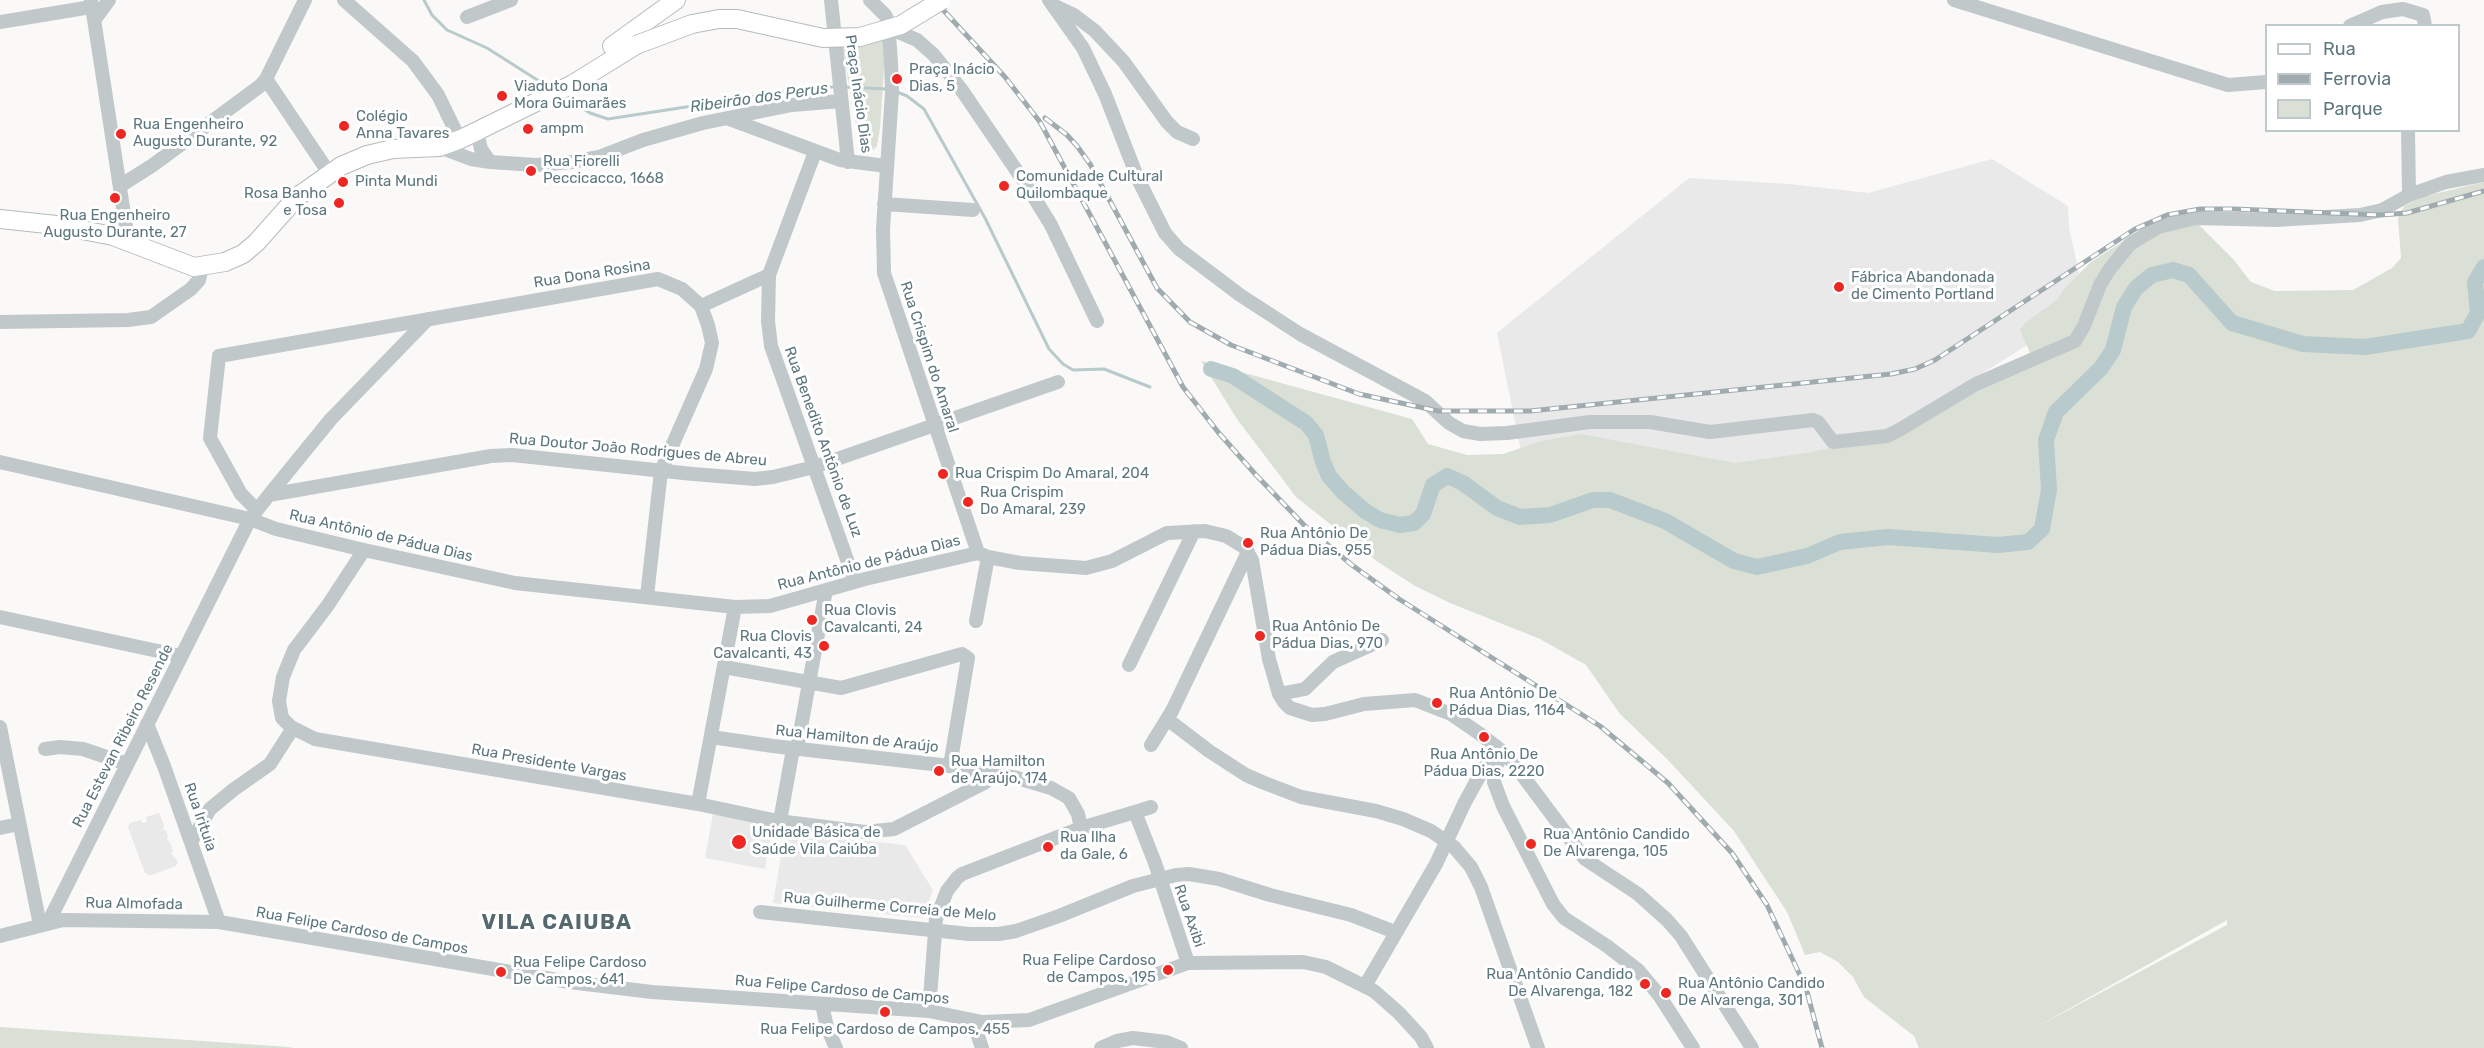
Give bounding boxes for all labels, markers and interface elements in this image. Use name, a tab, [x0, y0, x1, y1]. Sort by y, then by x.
legend	[2265, 24, 2460, 132]
street label: Praça Inácio Dias	[841, 34, 875, 154]
text: Rua	[2323, 38, 2356, 60]
place label: Praça Inácio Dias, 5	[909, 61, 995, 96]
text: Ferrovia	[2323, 68, 2391, 90]
marker: Praça Inácio Dias, 5	[890, 72, 904, 86]
place label: Viaduto Dona Mora Guimarães	[514, 78, 626, 113]
water label: Ribeirão dos Perus	[689, 79, 829, 117]
marker: Viaduto Dona Mora Guimarães	[495, 89, 509, 103]
text: Parque	[2323, 98, 2383, 120]
place label: Colégio Anna Tavares	[356, 108, 450, 143]
place label: Rua Engenheiro Augusto Durante, 92	[133, 116, 277, 151]
marker: Colégio Anna Tavares	[337, 119, 351, 133]
place label: ampm	[540, 120, 584, 138]
marker: ampm	[521, 122, 535, 136]
marker: Rua Engenheiro Augusto Durante, 92	[114, 127, 128, 141]
place label: Rua Fiorelli Peccicacco, 1668	[543, 153, 664, 188]
marker: Rua Fiorelli Peccicacco, 1668	[524, 164, 538, 178]
place label: Comunidade Cultural Quilombaque	[1016, 168, 1163, 203]
place label: Pinta Mundi	[355, 173, 438, 191]
marker: Pinta Mundi	[336, 175, 350, 189]
marker: Comunidade Cultural Quilombaque	[997, 179, 1011, 193]
place label: Rosa Banho e Tosa	[244, 185, 327, 220]
marker: Rua Engenheiro Augusto Durante, 27	[108, 191, 122, 205]
marker: Rosa Banho e Tosa	[332, 196, 346, 210]
place label: Rua Engenheiro Augusto Durante, 27	[43, 207, 187, 242]
street label: Rua Dona Rosina	[532, 256, 652, 292]
place label: Fábrica Abandonada de Cimento Portland	[1851, 269, 1995, 304]
street label: Rua Crispim do Amaral	[896, 279, 962, 435]
marker: Fábrica Abandonada de Cimento Portland	[1832, 280, 1846, 294]
street label: Rua Benedito Antônio de Luz	[780, 344, 866, 540]
street label: Rua Doutor João Rodrigues de Abreu	[508, 430, 768, 470]
place label: Rua Crispim Do Amaral, 204	[955, 465, 1149, 483]
marker: Rua Crispim Do Amaral, 204	[936, 467, 950, 481]
place label: Rua Crispim Do Amaral, 239	[980, 484, 1086, 519]
marker: Rua Crispim Do Amaral, 239	[961, 495, 975, 509]
street label: Rua Antônio de Pádua Dias	[287, 506, 475, 566]
place label: Rua Antônio De Pádua Dias, 955	[1260, 525, 1372, 560]
street label: Rua Antônio de Pádua Dias	[776, 532, 962, 594]
marker: Rua Antônio De Pádua Dias, 955	[1241, 536, 1255, 550]
place label: Rua Clovis Cavalcanti, 24	[824, 602, 922, 637]
marker: Rua Clovis Cavalcanti, 24	[805, 613, 819, 627]
place label: Rua Antônio De Pádua Dias, 970	[1272, 618, 1383, 653]
place label: Rua Clovis Cavalcanti, 43	[713, 628, 812, 663]
marker: Rua Antônio De Pádua Dias, 970	[1253, 629, 1267, 643]
marker: Rua Clovis Cavalcanti, 43	[817, 639, 831, 653]
street label: Rua Estevan Ribeiro Resende	[69, 641, 177, 831]
place label: Rua Antônio De Pádua Dias, 1164	[1449, 685, 1565, 720]
marker: Rua Antônio De Pádua Dias, 1164	[1430, 696, 1444, 710]
street label: Rua Hamilton de Araújo	[774, 721, 940, 757]
marker: Rua Antônio De Pádua Dias, 2220	[1477, 730, 1491, 744]
street label: Rua Presidente Vargas	[470, 740, 628, 786]
place label: Rua Antônio De Pádua Dias, 2220	[1424, 746, 1544, 781]
place label: Rua Hamilton de Araújo, 174	[951, 753, 1048, 788]
marker: Rua Hamilton de Araújo, 174	[932, 764, 946, 778]
street label: Rua Irituia	[180, 780, 220, 854]
place label: Unidade Básica de Saúde Vila Caiúba	[752, 824, 881, 859]
place label: Rua Antônio Candido De Alvarenga, 105	[1543, 826, 1690, 861]
place label: Rua Ilha da Gale, 6	[1060, 829, 1128, 864]
marker: Unidade Básica de Saúde Vila Caiúba	[730, 833, 748, 851]
marker: Rua Antônio Candido De Alvarenga, 105	[1524, 837, 1538, 851]
marker: Rua Ilha da Gale, 6	[1041, 840, 1055, 854]
street label: Rua Axibi	[1170, 882, 1208, 950]
street label: Rua Guilherme Correia de Melo	[783, 889, 997, 925]
street label: Rua Almofada	[85, 894, 183, 914]
street label: Rua Felipe Cardoso de Campos	[254, 903, 470, 959]
district label: VILA CAIUBA	[481, 910, 633, 936]
place label: Rua Felipe Cardoso de Campos, 195	[1022, 952, 1156, 987]
place label: Rua Felipe Cardoso De Campos, 641	[513, 954, 647, 989]
marker: Rua Felipe Cardoso de Campos, 195	[1161, 963, 1175, 977]
marker: Rua Felipe Cardoso De Campos, 641	[494, 965, 508, 979]
place label: Rua Antônio Candido De Alvarenga, 182	[1486, 966, 1633, 1001]
street label: Rua Felipe Cardoso de Campos	[734, 972, 950, 1008]
place label: Rua Antônio Candido De Alvarenga, 301	[1678, 975, 1825, 1010]
marker: Rua Antônio Candido De Alvarenga, 182	[1638, 977, 1652, 991]
marker: Rua Antônio Candido De Alvarenga, 301	[1659, 986, 1673, 1000]
marker: Rua Felipe Cardoso de Campos, 455	[878, 1005, 892, 1019]
place label: Rua Felipe Cardoso de Campos, 455	[760, 1021, 1010, 1039]

